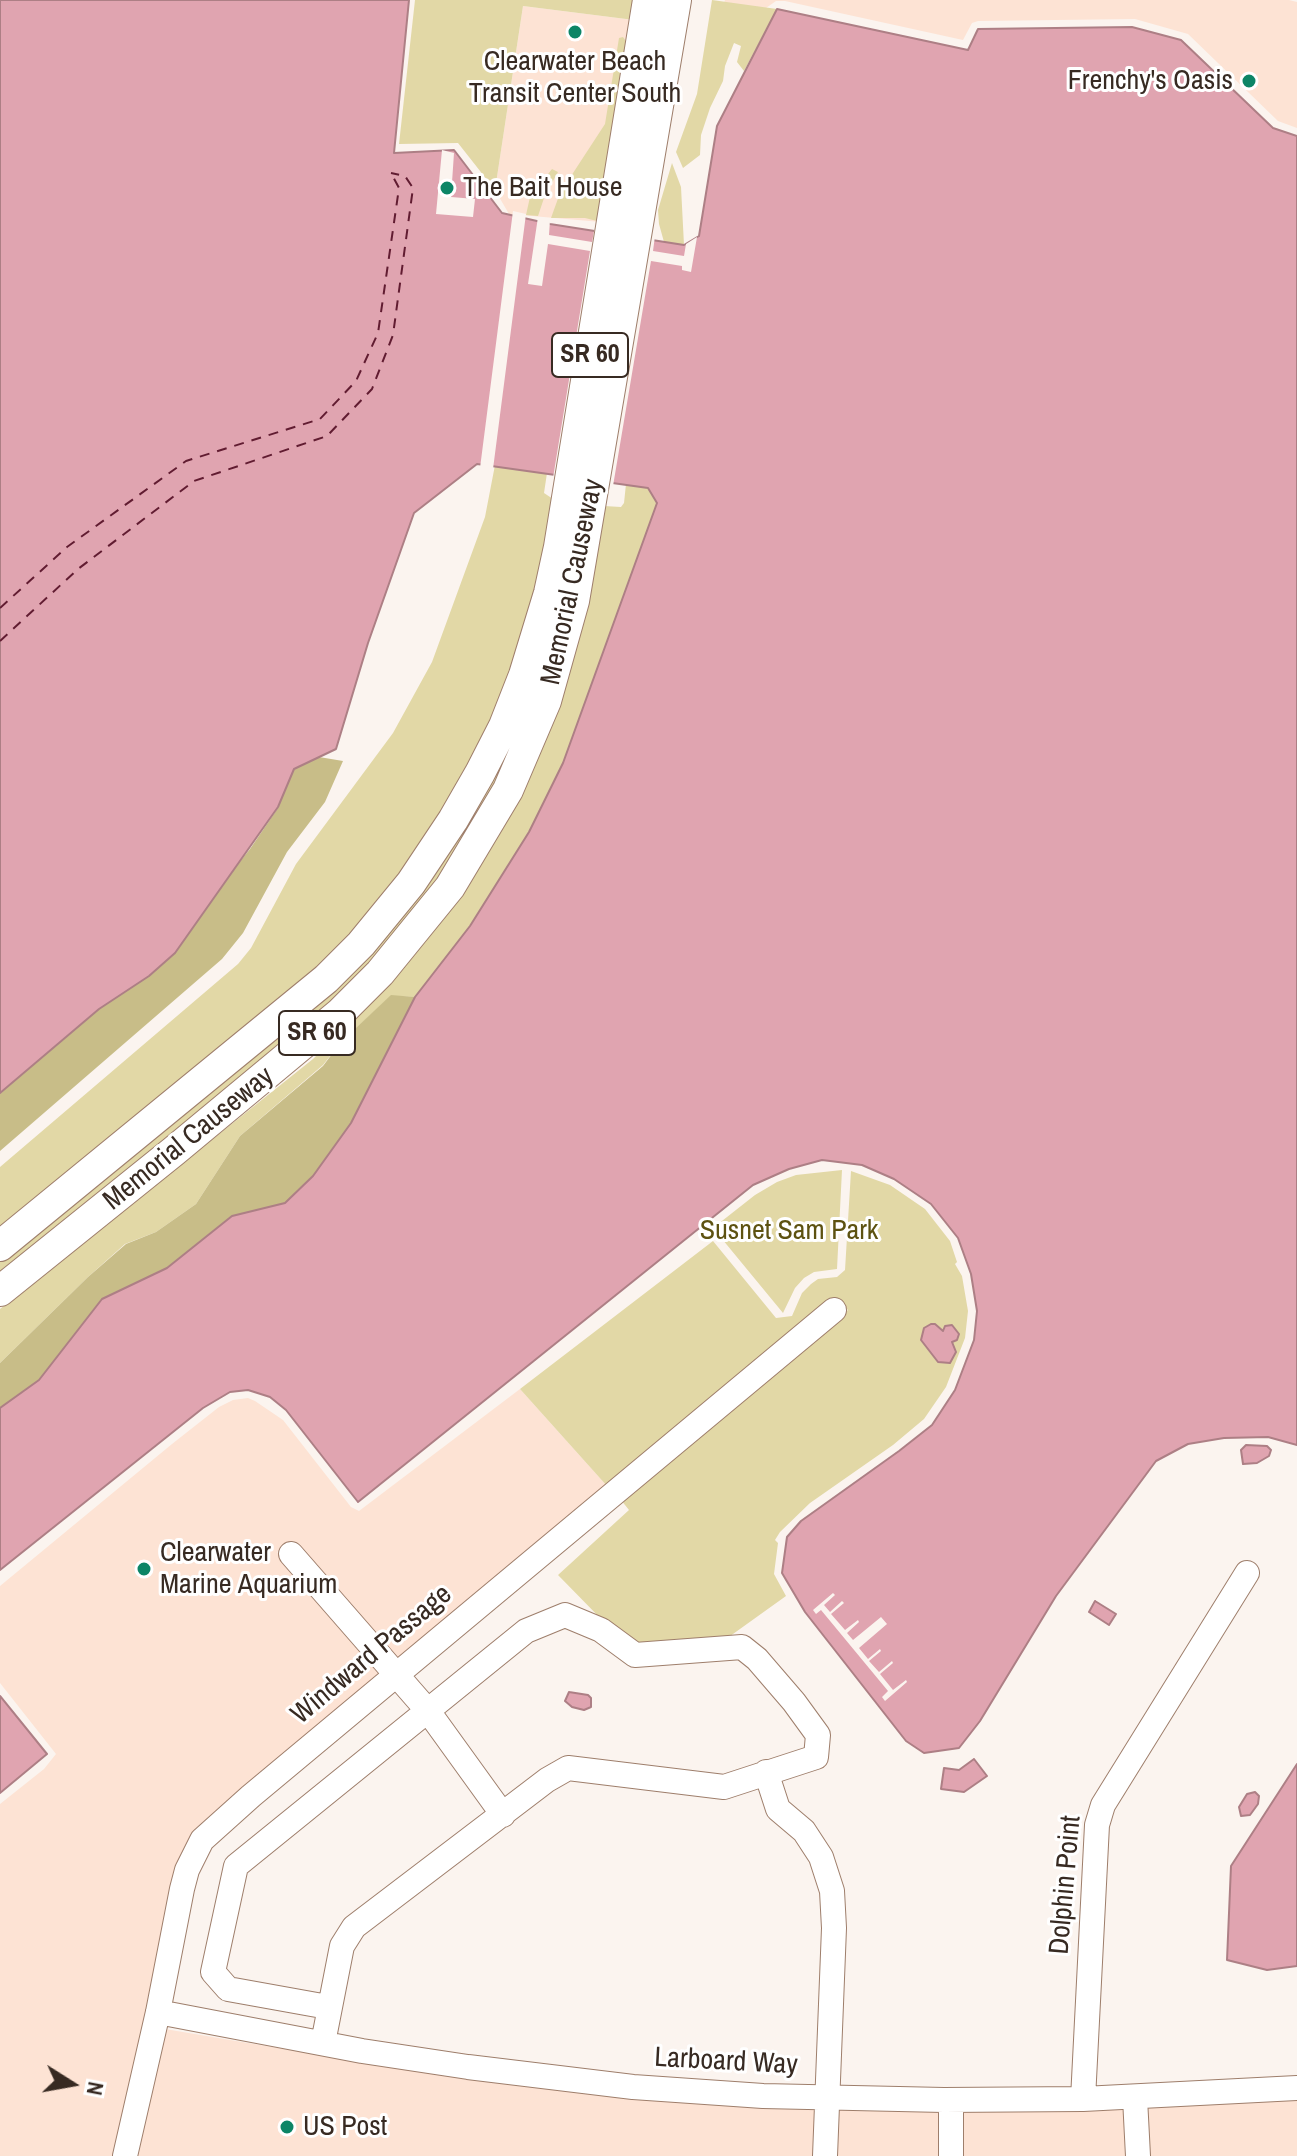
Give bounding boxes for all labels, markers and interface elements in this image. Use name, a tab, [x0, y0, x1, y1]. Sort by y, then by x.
marker: Clearwater Beach Transit Center South	[566, 23, 584, 41]
place label: Clearwater Beach Transit Center South	[469, 45, 681, 111]
place label: Frenchy's Oasis	[1068, 64, 1233, 98]
marker: Frenchy's Oasis	[1240, 72, 1258, 90]
place label: The Bait House	[463, 171, 623, 205]
marker: The Bait House	[438, 179, 456, 197]
road number: SR 60	[552, 333, 628, 377]
street label: Memorial Causeway	[535, 476, 611, 688]
road number: SR 60	[279, 1011, 355, 1055]
street label: Memorial Causeway	[97, 1060, 281, 1218]
park label: Susnet Sam Park	[700, 1214, 878, 1248]
place label: Clearwater Marine Aquarium	[160, 1536, 337, 1602]
marker: Clearwater Marine Aquarium	[135, 1560, 153, 1578]
street label: Windward Passage	[285, 1578, 459, 1732]
street label: Dolphin Point	[1043, 1814, 1089, 1956]
street label: Larboard Way	[654, 2041, 798, 2083]
north arrow	[32, 2044, 112, 2124]
text: N	[80, 2079, 112, 2098]
place label: US Post	[303, 2110, 387, 2144]
marker: US Post	[278, 2118, 296, 2136]

